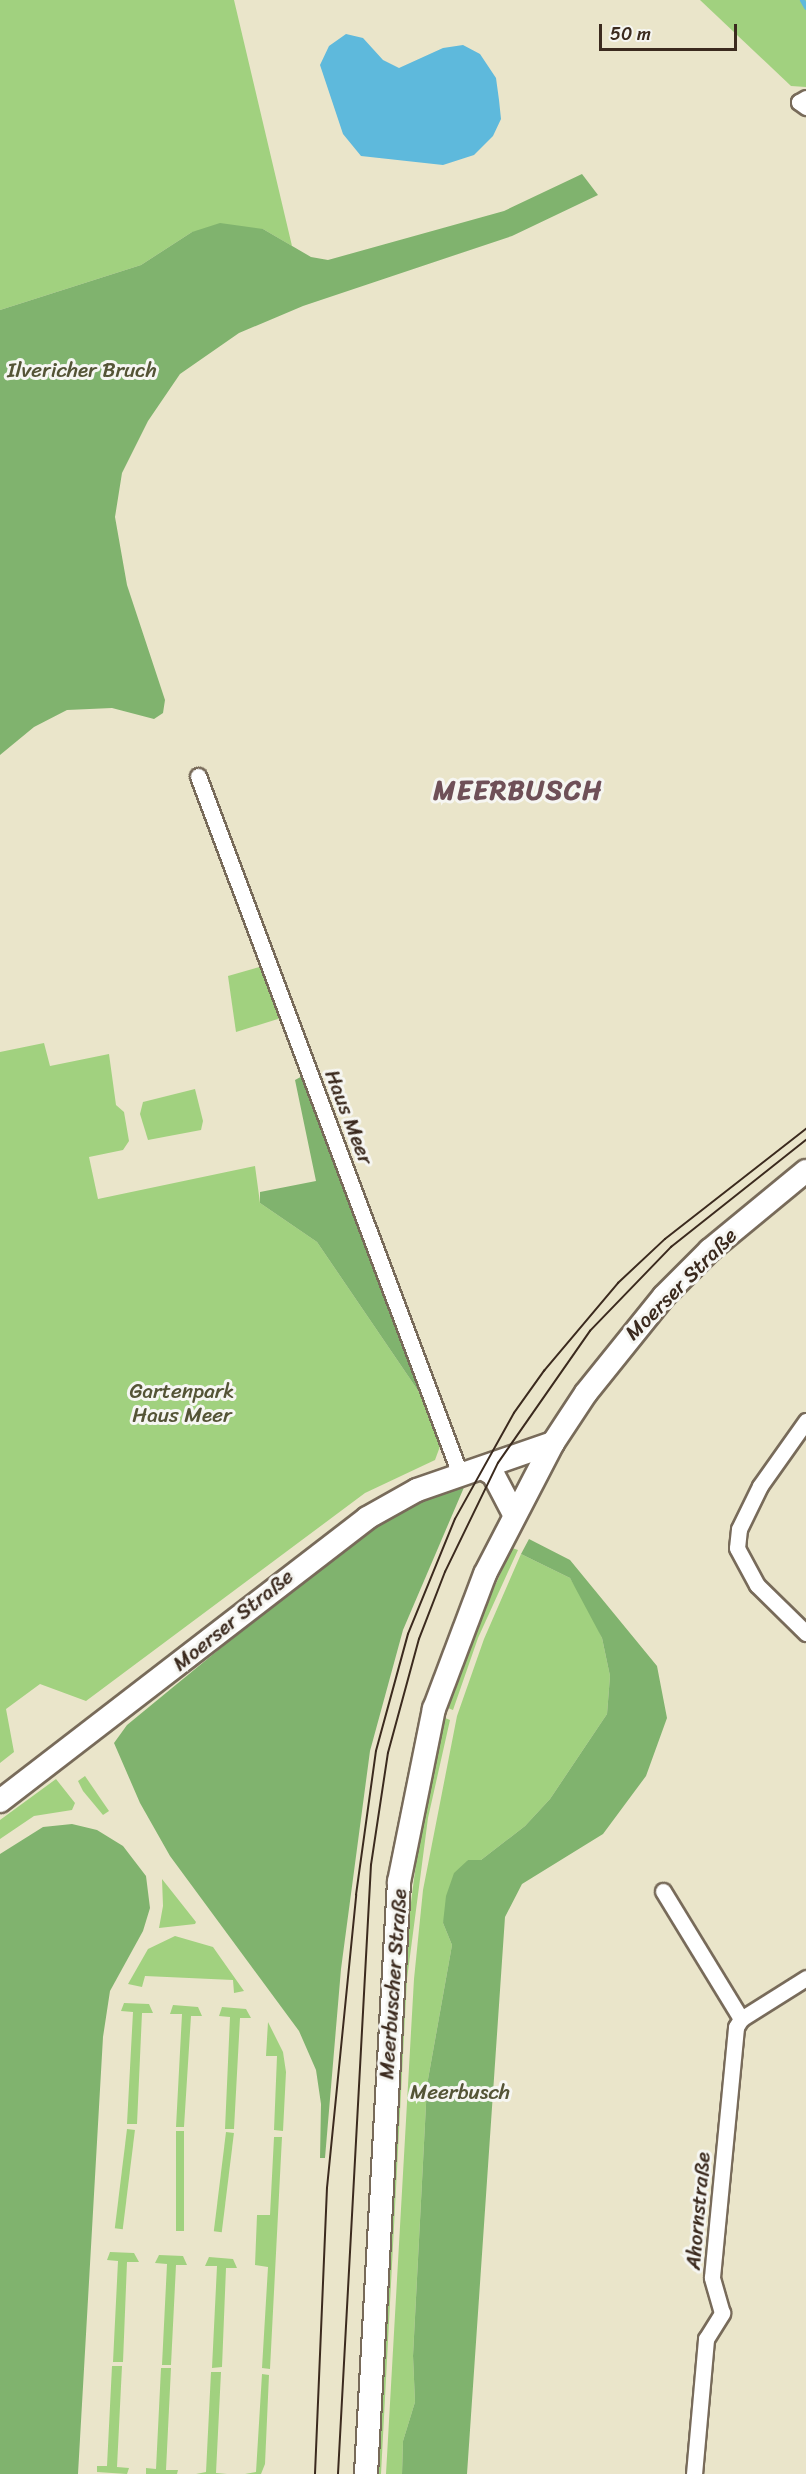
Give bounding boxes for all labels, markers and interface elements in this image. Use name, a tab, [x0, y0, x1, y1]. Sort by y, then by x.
scale bar	[602, 12, 740, 50]
text: 50 m	[610, 18, 651, 50]
park label: Ilvericher Bruch	[7, 357, 157, 383]
district label: MEERBUSCH	[433, 775, 603, 807]
street label: Haus Meer	[319, 1066, 379, 1168]
street label: Moerser Straße	[620, 1223, 742, 1345]
park label: Gartenpark Haus Meer	[130, 1378, 234, 1428]
street label: Moerser Straße	[168, 1564, 298, 1676]
street label: Meerbuscher Straße	[374, 1888, 412, 2080]
park label: Meerbusch	[410, 2079, 510, 2105]
street label: Ahornstraße	[680, 2151, 716, 2271]

